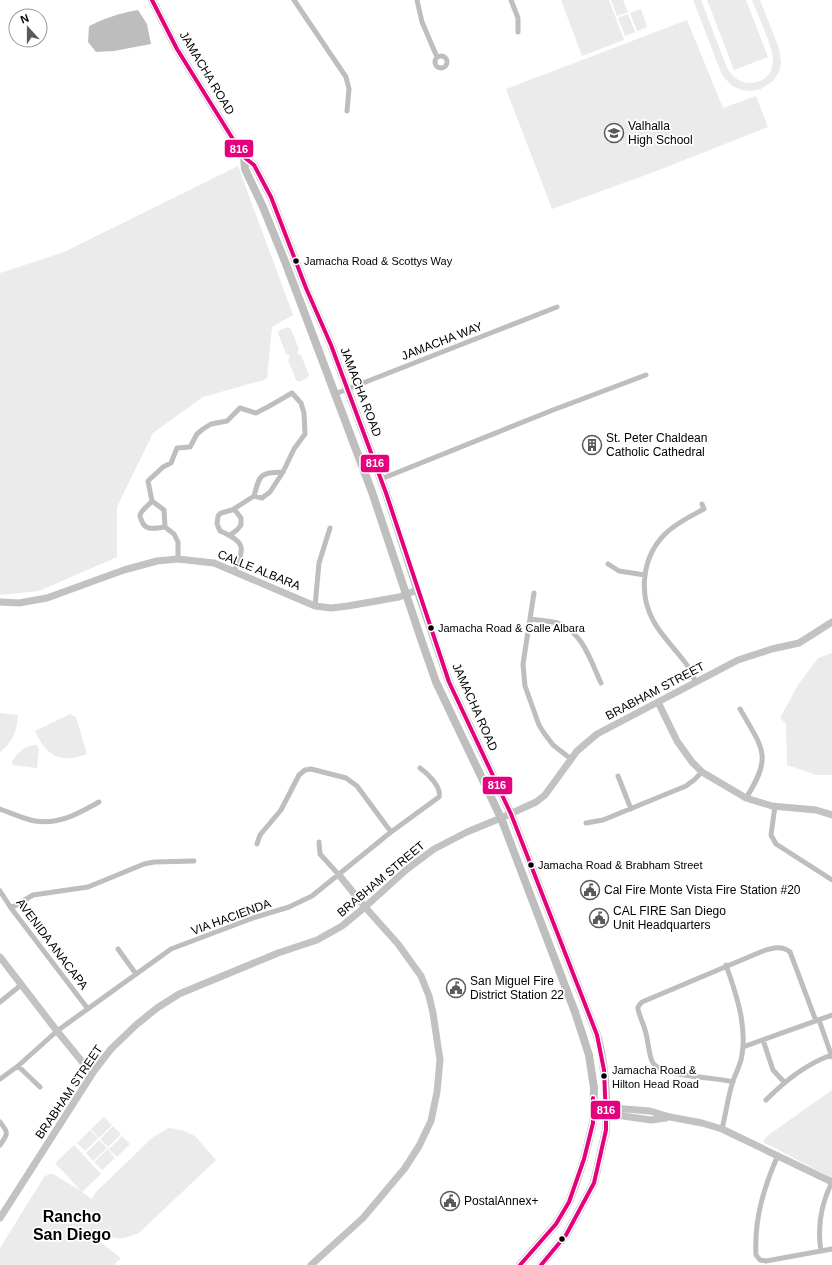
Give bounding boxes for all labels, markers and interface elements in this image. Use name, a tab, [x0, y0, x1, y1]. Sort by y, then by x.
north arrow	[8, 8, 48, 48]
text: N	[19, 12, 30, 26]
street label: JAMACHA ROAD	[177, 29, 238, 117]
place label: Valhalla High School	[628, 119, 693, 147]
school or university icon: Valhalla High School	[603, 122, 625, 144]
line badge: 816	[224, 139, 254, 158]
text: 816	[230, 143, 248, 155]
place label: Jamacha Road & Scottys Way	[304, 255, 453, 267]
marker: Jamacha Road & Scottys Way	[291, 256, 301, 266]
street label: JAMACHA WAY	[399, 319, 485, 363]
street label: JAMACHA ROAD	[337, 345, 385, 439]
place label: St. Peter Chaldean Catholic Cathedral	[606, 431, 707, 459]
building icon: St. Peter Chaldean Catholic Cathedral	[581, 434, 603, 456]
line badge: 816	[360, 454, 390, 473]
text: 816	[366, 457, 384, 469]
street label: CALLE ALBARA	[216, 547, 302, 593]
place label: Jamacha Road & Calle Albara	[438, 622, 586, 634]
marker: Jamacha Road & Calle Albara	[426, 623, 436, 633]
street label: BRABHAM STREET	[603, 659, 707, 723]
street label: JAMACHA ROAD	[449, 661, 501, 753]
line badge: 816	[482, 776, 513, 795]
text: 816	[488, 779, 506, 791]
street label: BRABHAM STREET	[334, 838, 428, 920]
place label: Jamacha Road & Brabham Street	[538, 859, 702, 871]
marker: Jamacha Road & Brabham Street	[526, 860, 536, 870]
public building icon: Cal Fire Monte Vista Fire Station #20	[579, 879, 601, 901]
place label: Cal Fire Monte Vista Fire Station #20	[604, 883, 801, 897]
street label: AVENIDA ANACAPA	[13, 896, 91, 992]
street label: VIA HACIENDA	[189, 896, 273, 938]
place label: CAL FIRE San Diego Unit Headquarters	[613, 904, 726, 932]
public building icon: CAL FIRE San Diego Unit Headquarters	[588, 907, 610, 929]
place label: San Miguel Fire District Station 22	[470, 974, 564, 1002]
public building icon: San Miguel Fire District Station 22	[445, 977, 467, 999]
street label: BRABHAM STREET	[32, 1042, 106, 1142]
place label: Jamacha Road & Hilton Head Road	[612, 1064, 699, 1090]
marker: Jamacha Road & Hilton Head Road	[599, 1071, 609, 1081]
line badge: 816	[590, 1100, 621, 1120]
text: 816	[597, 1104, 615, 1116]
public building icon: PostalAnnex+	[439, 1190, 461, 1212]
place label: PostalAnnex+	[464, 1194, 538, 1208]
district label: Rancho San Diego	[33, 1208, 111, 1243]
unlabelled marker	[557, 1234, 567, 1244]

